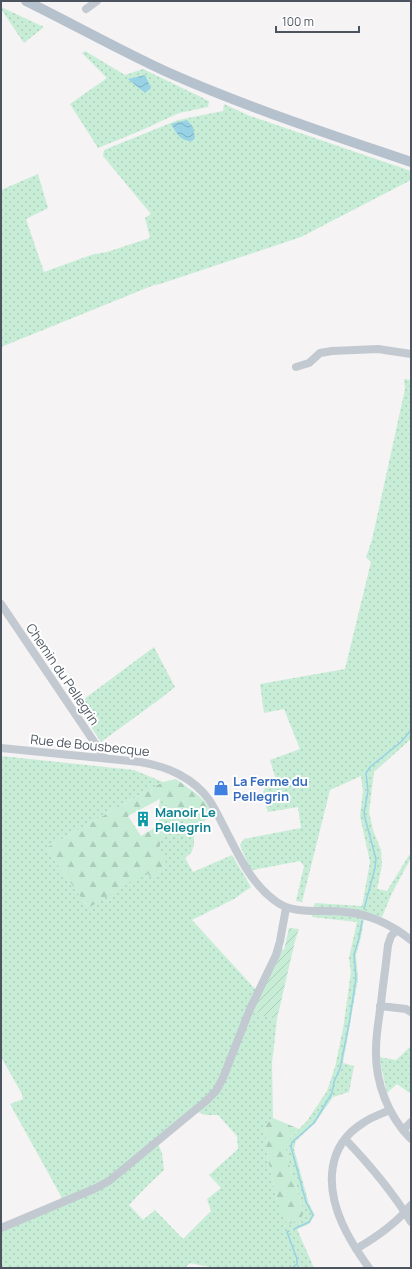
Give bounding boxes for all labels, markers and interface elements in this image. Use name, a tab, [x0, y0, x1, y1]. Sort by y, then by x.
scale bar	[276, 8, 359, 34]
text: 100 m	[282, 13, 314, 30]
street label: Chemin du Pellegrin	[22, 620, 104, 728]
street label: Rue de Bousbecque	[30, 730, 151, 760]
place label: La Ferme du Pellegrin	[233, 772, 308, 805]
shop icon: La Ferme du Pellegrin	[212, 779, 230, 797]
place label: Manoir Le Pellegrin	[155, 803, 216, 836]
building icon: Manoir Le Pellegrin	[134, 810, 152, 828]

